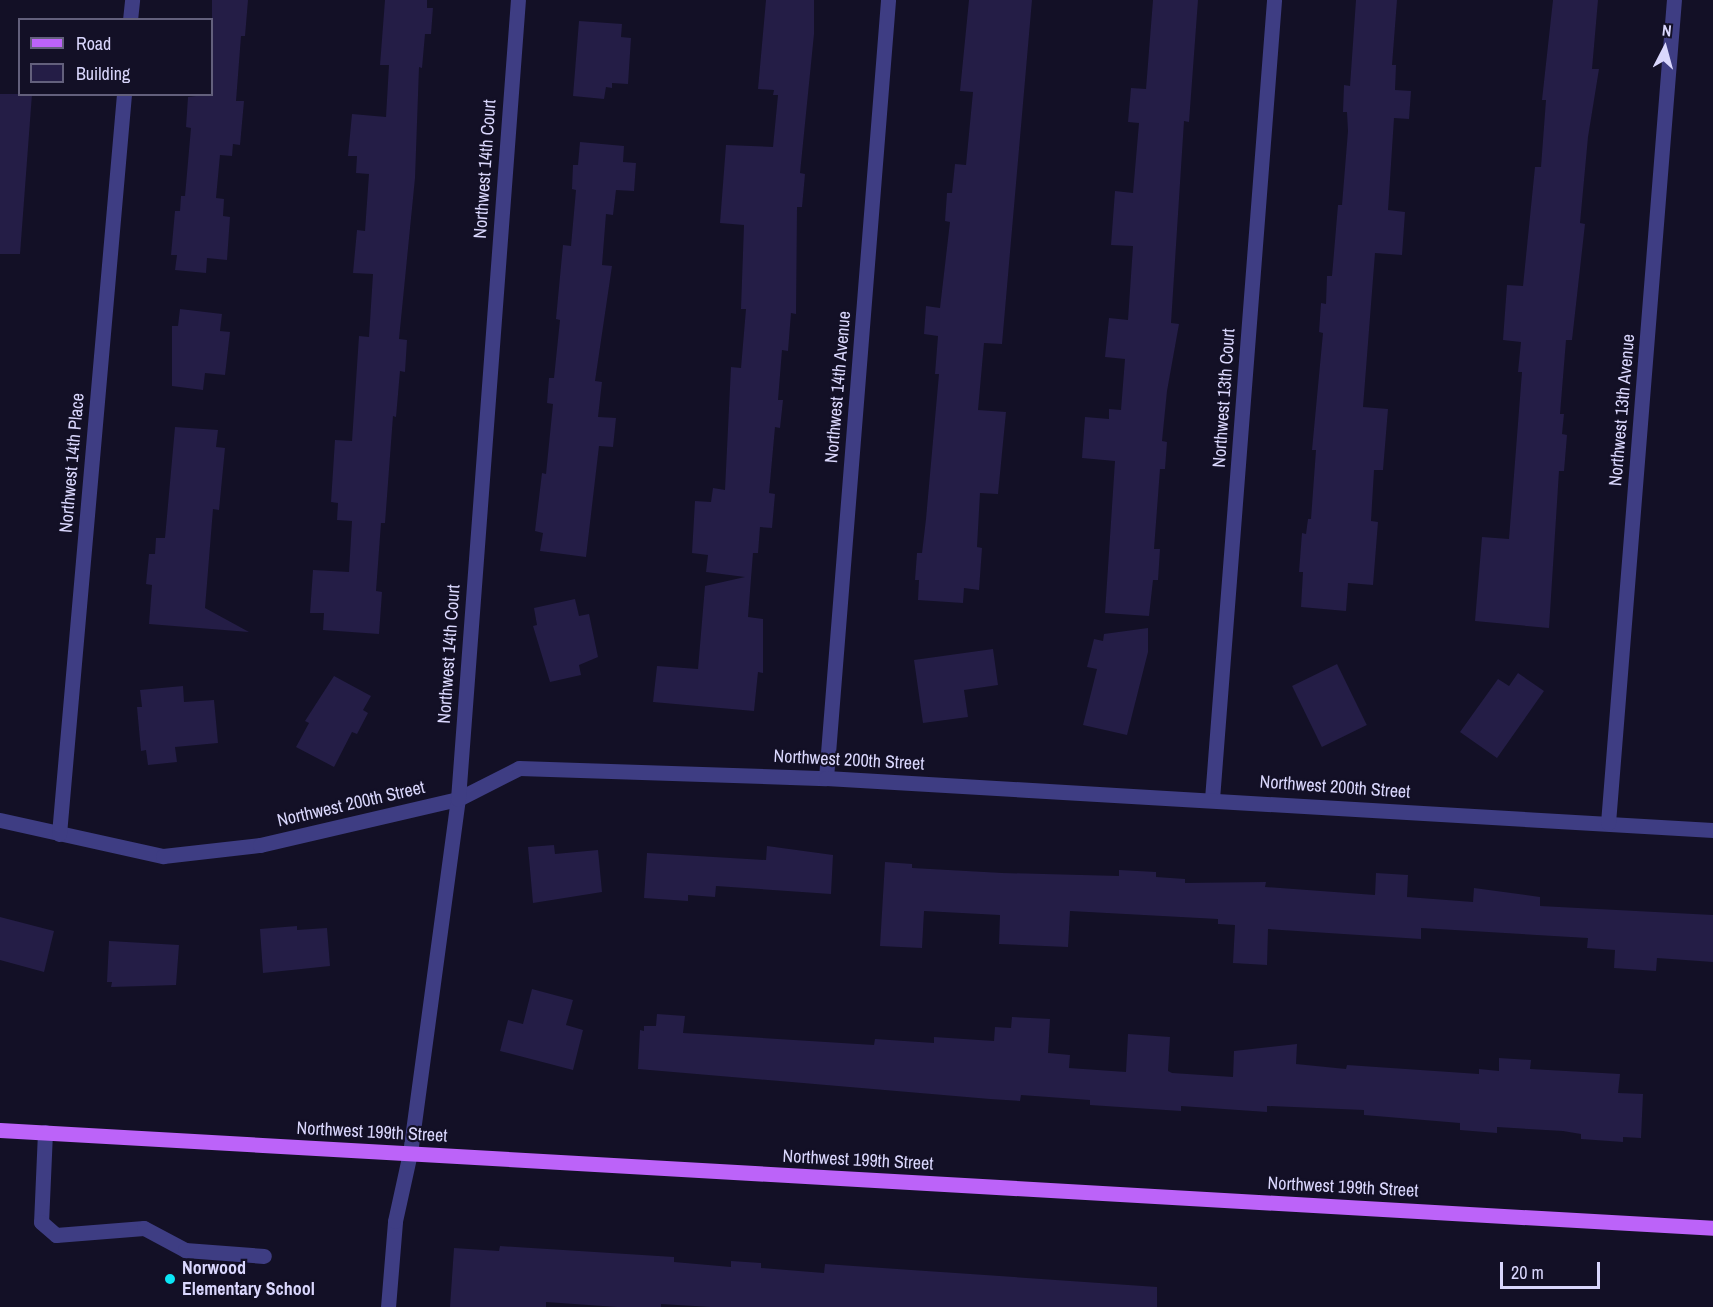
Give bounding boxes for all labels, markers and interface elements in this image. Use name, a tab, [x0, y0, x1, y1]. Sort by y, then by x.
legend	[18, 18, 213, 96]
north arrow	[1635, 18, 1695, 78]
text: N	[1661, 19, 1673, 42]
text: Road	[76, 31, 111, 56]
text: Building	[76, 61, 130, 86]
street label: Northwest 14th Court	[469, 99, 501, 239]
street label: Northwest 14th Avenue	[821, 310, 855, 464]
street label: Northwest 13th Court	[1208, 328, 1240, 468]
street label: Northwest 13th Avenue	[1605, 333, 1639, 487]
street label: Northwest 14th Place	[55, 392, 89, 534]
street label: Northwest 14th Court	[433, 584, 465, 724]
street label: Northwest 200th Street	[773, 745, 925, 775]
street label: Northwest 200th Street	[1259, 771, 1411, 803]
street label: Northwest 200th Street	[275, 776, 427, 832]
street label: Northwest 199th Street	[296, 1117, 448, 1147]
street label: Northwest 199th Street	[782, 1145, 934, 1175]
street label: Northwest 199th Street	[1267, 1172, 1419, 1202]
scale bar	[1503, 1250, 1604, 1288]
place label: Norwood Elementary School	[182, 1258, 315, 1300]
text: 20 m	[1511, 1260, 1544, 1285]
marker: Norwood Elementary School	[163, 1272, 177, 1286]

